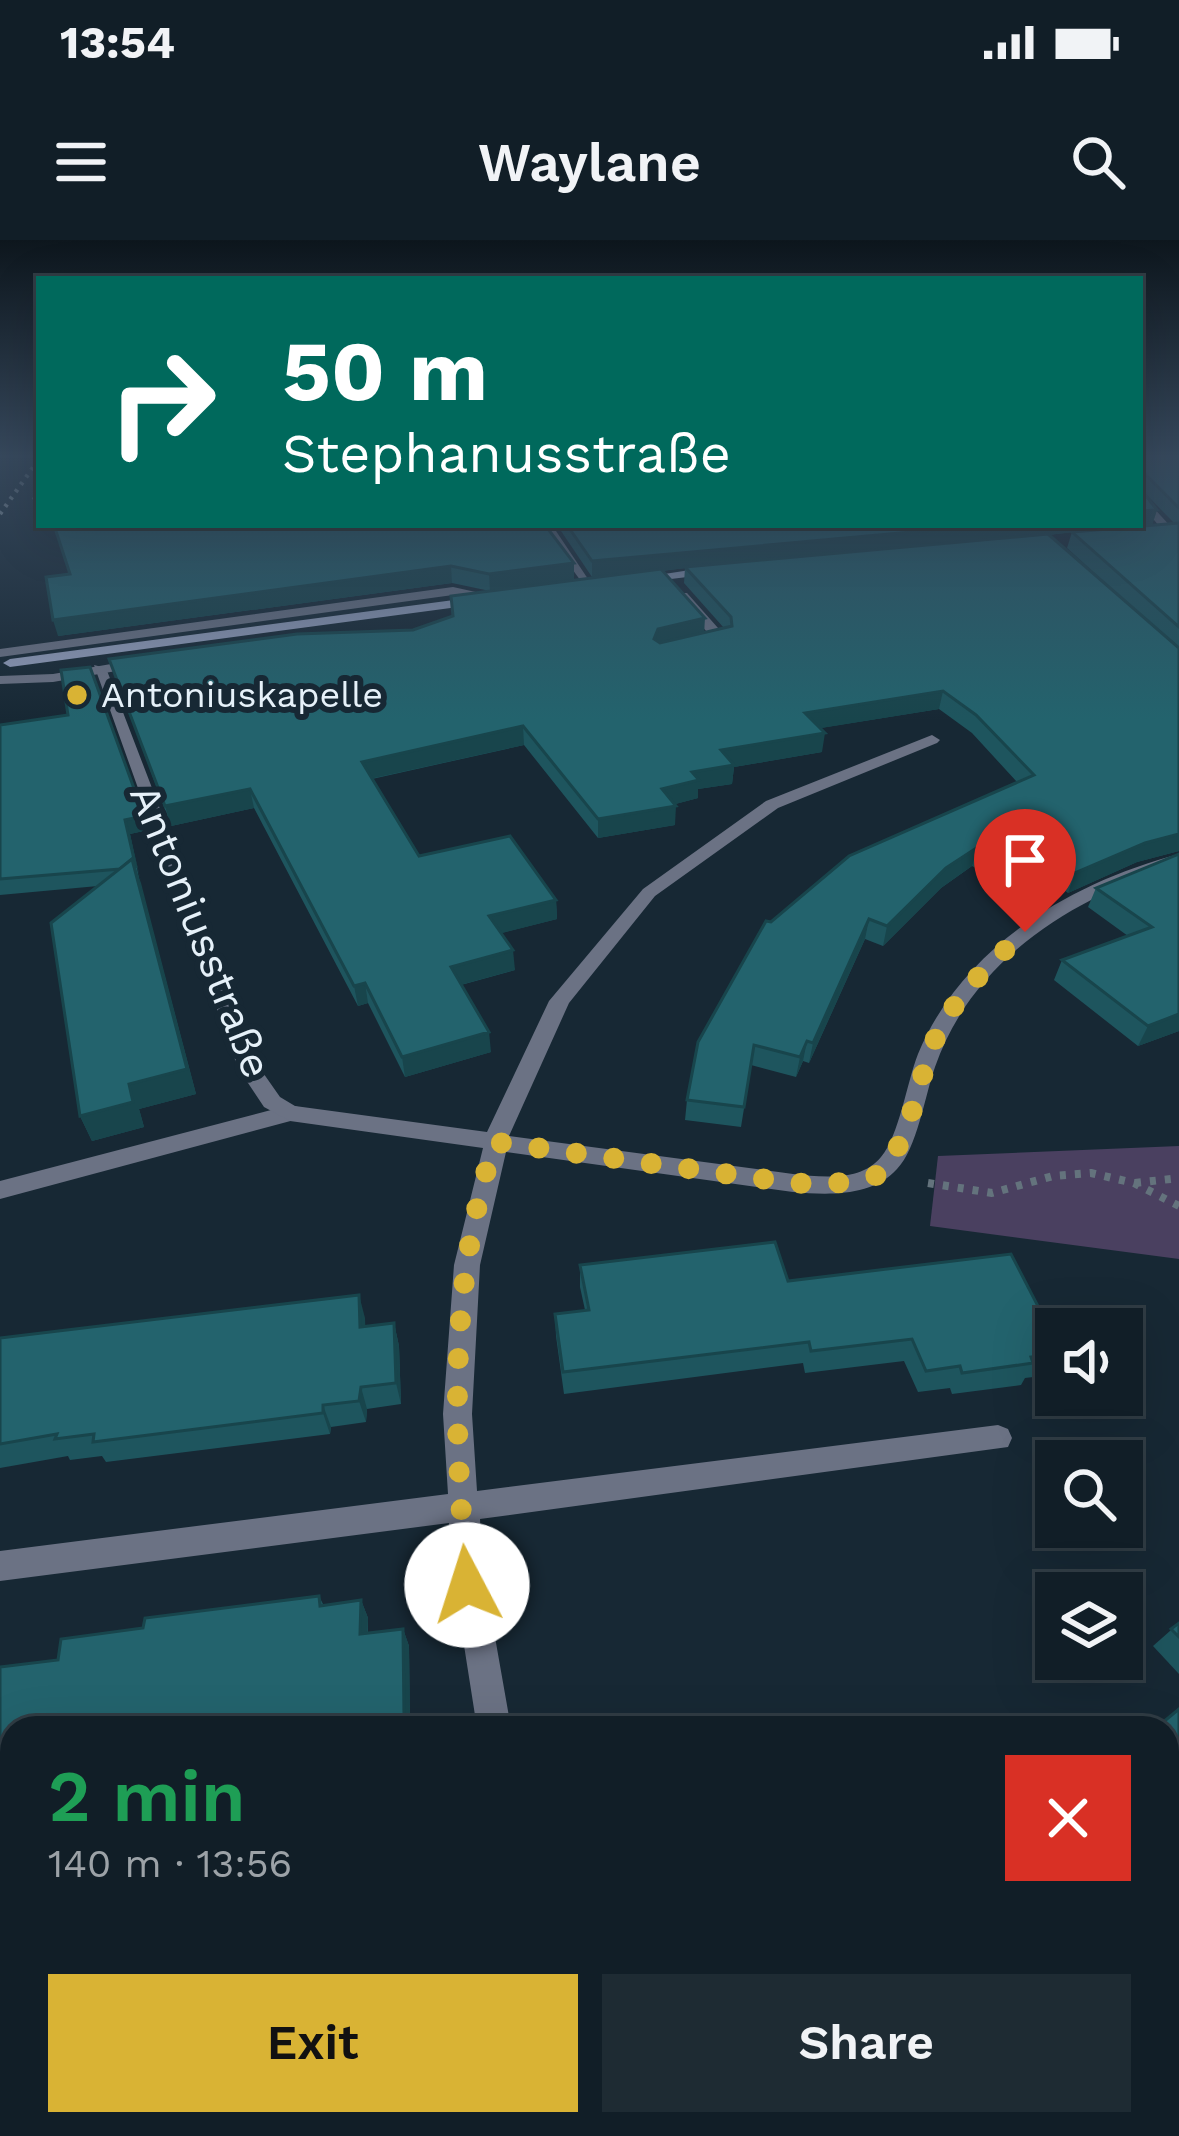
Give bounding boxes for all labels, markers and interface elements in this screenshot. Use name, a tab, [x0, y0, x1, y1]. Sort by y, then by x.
text: 13:54	[60, 16, 175, 69]
icon: menu	[48, 129, 114, 195]
icon: search	[1065, 129, 1131, 195]
text: Waylane	[478, 131, 701, 194]
text: 50 m	[282, 322, 488, 420]
icon: right	[84, 324, 240, 480]
text: Stephanusstraße	[282, 422, 731, 485]
place label: Antoniuskapelle	[101, 674, 383, 716]
marker: Antoniuskapelle	[64, 682, 90, 708]
street label: Antoniusstraße	[120, 777, 282, 1085]
pin	[974, 809, 1076, 932]
icon: arrive	[992, 827, 1058, 893]
map controls	[1035, 1308, 1143, 1680]
button: sound	[1035, 1308, 1143, 1416]
button: search	[1035, 1440, 1143, 1548]
position arrow	[404, 1522, 530, 1648]
button: layers	[1035, 1572, 1143, 1680]
text: 2 min	[48, 1754, 246, 1838]
button: close	[1005, 1755, 1131, 1881]
text: 140 m · 13:56	[48, 1841, 292, 1886]
button: Exit	[48, 1974, 578, 2112]
button: Share	[602, 1974, 1131, 2112]

